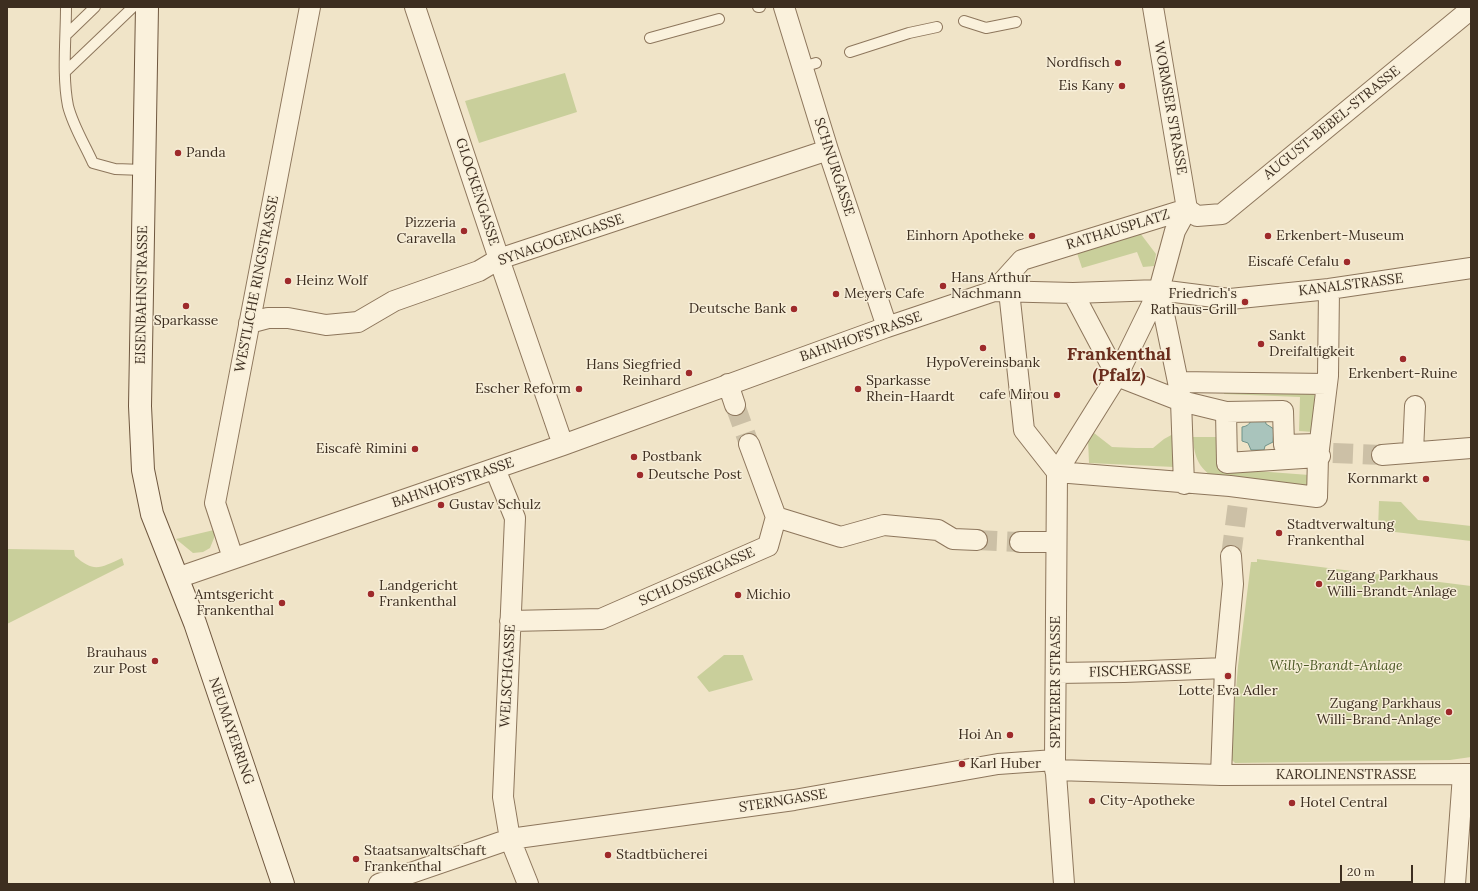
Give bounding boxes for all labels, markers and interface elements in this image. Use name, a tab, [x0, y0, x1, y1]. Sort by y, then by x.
street label: WORMSER STRASSE	[1150, 40, 1190, 176]
place label: Nordfisch	[1046, 55, 1110, 71]
marker: Nordfisch	[1113, 58, 1123, 68]
street label: AUGUST-BEBEL-STRASSE	[1260, 63, 1404, 183]
place label: Eis Kany	[1059, 78, 1114, 94]
marker: Eis Kany	[1117, 81, 1127, 91]
street label: SCHNURGASSE	[810, 116, 858, 218]
street label: GLOCKENGASSE	[452, 136, 502, 248]
place label: Panda	[186, 145, 226, 161]
marker: Panda	[173, 148, 183, 158]
street label: WESTLICHE RINGSTRASSE	[232, 194, 282, 374]
street label: RATHAUSPLATZ	[1064, 206, 1172, 254]
street label: SYNAGOGENGASSE	[496, 211, 626, 269]
place label: Pizzeria Caravella	[397, 215, 456, 248]
street label: EISENBAHNSTRASSE	[132, 225, 152, 365]
marker: Pizzeria Caravella	[459, 226, 469, 236]
place label: Einhorn Apotheke	[906, 228, 1024, 244]
place label: Erkenbert-Museum	[1276, 228, 1404, 244]
marker: Einhorn Apotheke	[1027, 231, 1037, 241]
marker: Erkenbert-Museum	[1263, 231, 1273, 241]
place label: Eiscafé Cefalu	[1248, 254, 1339, 270]
marker: Eiscafé Cefalu	[1342, 257, 1352, 267]
place label: Hans Arthur Nachmann	[951, 270, 1031, 302]
street label: KANALSTRASSE	[1298, 270, 1404, 300]
place label: Heinz Wolf	[296, 273, 368, 289]
marker: Heinz Wolf	[283, 276, 293, 286]
marker: Hans Arthur Nachmann	[938, 281, 948, 291]
place label: Meyers Cafe	[844, 286, 925, 302]
place label: Friedrich's Rathaus-Grill	[1150, 286, 1237, 318]
marker: Meyers Cafe	[831, 289, 841, 299]
marker: Friedrich's Rathaus-Grill	[1240, 297, 1250, 307]
marker: Sparkasse	[181, 301, 191, 311]
place label: Deutsche Bank	[689, 301, 786, 317]
marker: Deutsche Bank	[789, 304, 799, 314]
street label: BAHNHOFSTRASSE	[798, 308, 924, 366]
place label: Sparkasse	[154, 313, 218, 329]
place label: Sankt Dreifaltigkeit	[1269, 328, 1355, 360]
marker: Sankt Dreifaltigkeit	[1256, 339, 1266, 349]
marker: HypoVereinsbank	[978, 343, 988, 353]
district label: Frankenthal (Pfalz)	[1067, 344, 1171, 386]
marker: Erkenbert-Ruine	[1398, 354, 1408, 364]
place label: HypoVereinsbank	[926, 355, 1040, 371]
place label: Hans Siegfried Reinhard	[586, 357, 681, 390]
place label: Erkenbert-Ruine	[1348, 366, 1458, 382]
marker: Hans Siegfried Reinhard	[684, 368, 694, 378]
place label: Sparkasse Rhein-Haardt	[866, 373, 955, 406]
place label: Escher Reform	[475, 381, 571, 397]
marker: Escher Reform	[574, 384, 584, 394]
marker: Sparkasse Rhein-Haardt	[853, 384, 863, 394]
place label: cafe Mirou	[979, 387, 1049, 403]
marker: cafe Mirou	[1052, 390, 1062, 400]
place label: Eiscafè Rimini	[316, 441, 407, 457]
marker: Eiscafè Rimini	[410, 444, 420, 454]
place label: Postbank	[642, 449, 702, 465]
marker: Postbank	[629, 452, 639, 462]
street label: BAHNHOFSTRASSE	[390, 454, 516, 512]
place label: Deutsche Post	[648, 467, 742, 483]
marker: Deutsche Post	[635, 470, 645, 480]
place label: Kornmarkt	[1347, 471, 1418, 487]
marker: Kornmarkt	[1421, 474, 1431, 484]
place label: Gustav Schulz	[449, 497, 541, 513]
marker: Gustav Schulz	[436, 500, 446, 510]
place label: Stadtverwaltung Frankenthal	[1287, 517, 1394, 550]
marker: Stadtverwaltung Frankenthal	[1274, 528, 1284, 538]
street label: SCHLOSSERGASSE	[637, 544, 757, 610]
place label: Zugang Parkhaus Willi-Brandt-Anlage	[1327, 568, 1457, 600]
place label: Landgericht Frankenthal	[379, 578, 458, 610]
marker: Zugang Parkhaus Willi-Brandt-Anlage	[1314, 579, 1324, 589]
place label: Amtsgericht Frankenthal	[195, 587, 274, 620]
place label: Michio	[746, 587, 791, 603]
marker: Landgericht Frankenthal	[366, 589, 376, 599]
marker: Michio	[733, 590, 743, 600]
marker: Amtsgericht Frankenthal	[277, 598, 287, 608]
street label: SPEYERER STRASSE	[1048, 616, 1064, 748]
street label: WELSCHGASSE	[497, 624, 519, 728]
place label: Brauhaus zur Post	[87, 645, 147, 678]
marker: Brauhaus zur Post	[150, 656, 160, 666]
park label: Willy-Brandt-Anlage	[1269, 658, 1403, 674]
street label: FISCHERGASSE	[1088, 661, 1192, 681]
marker: Lotte Eva Adler	[1223, 671, 1233, 681]
street label: NEUMAYERRING	[205, 675, 257, 787]
place label: Lotte Eva Adler	[1178, 683, 1278, 699]
place label: Zugang Parkhaus Willi-Brand-Anlage	[1316, 696, 1441, 728]
marker: Zugang Parkhaus Willi-Brand-Anlage	[1444, 707, 1454, 717]
place label: Hoi An	[958, 727, 1002, 743]
marker: Hoi An	[1005, 730, 1015, 740]
place label: Karl Huber	[970, 756, 1041, 772]
marker: Karl Huber	[957, 759, 967, 769]
street label: KAROLINENSTRASSE	[1276, 767, 1416, 783]
street label: STERNGASSE	[738, 786, 828, 816]
place label: City-Apotheke	[1100, 793, 1195, 809]
place label: Hotel Central	[1300, 795, 1387, 811]
marker: City-Apotheke	[1087, 796, 1097, 806]
marker: Hotel Central	[1287, 798, 1297, 808]
place label: Staatsanwaltschaft Frankenthal	[364, 843, 486, 876]
place label: Stadtbücherei	[616, 847, 708, 863]
marker: Stadtbücherei	[603, 850, 613, 860]
marker: Staatsanwaltschaft Frankenthal	[351, 854, 361, 864]
scale bar	[1342, 857, 1415, 883]
text: 20 m	[1347, 864, 1375, 879]

